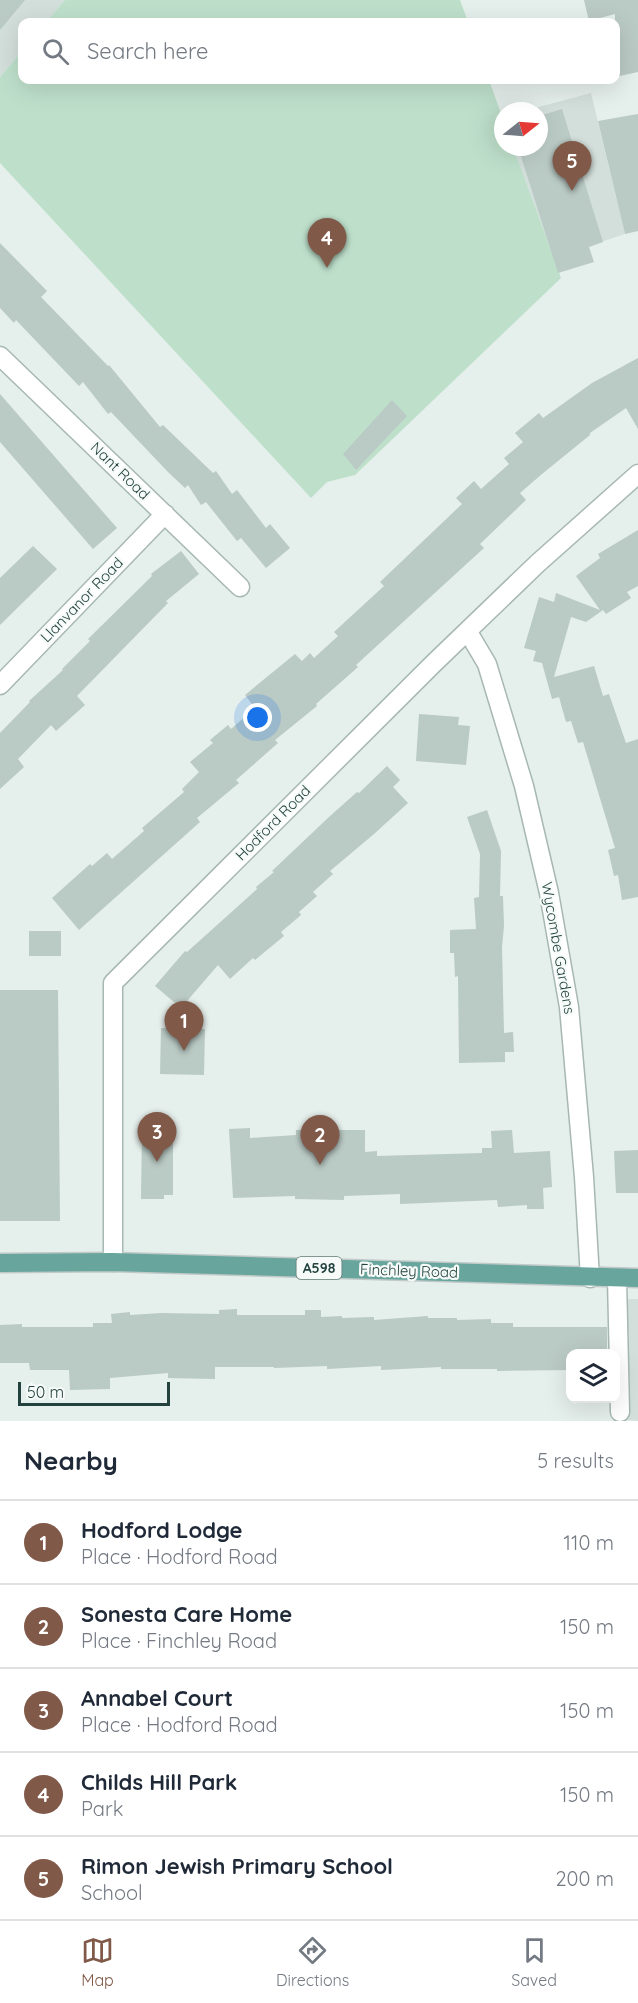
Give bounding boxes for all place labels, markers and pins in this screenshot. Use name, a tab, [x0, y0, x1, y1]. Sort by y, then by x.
pin: 5	[552, 142, 592, 191]
pin: 4	[308, 218, 346, 268]
pin: 1	[164, 1002, 204, 1051]
pin: 3	[138, 1112, 176, 1162]
pin: 2	[300, 1116, 340, 1165]

